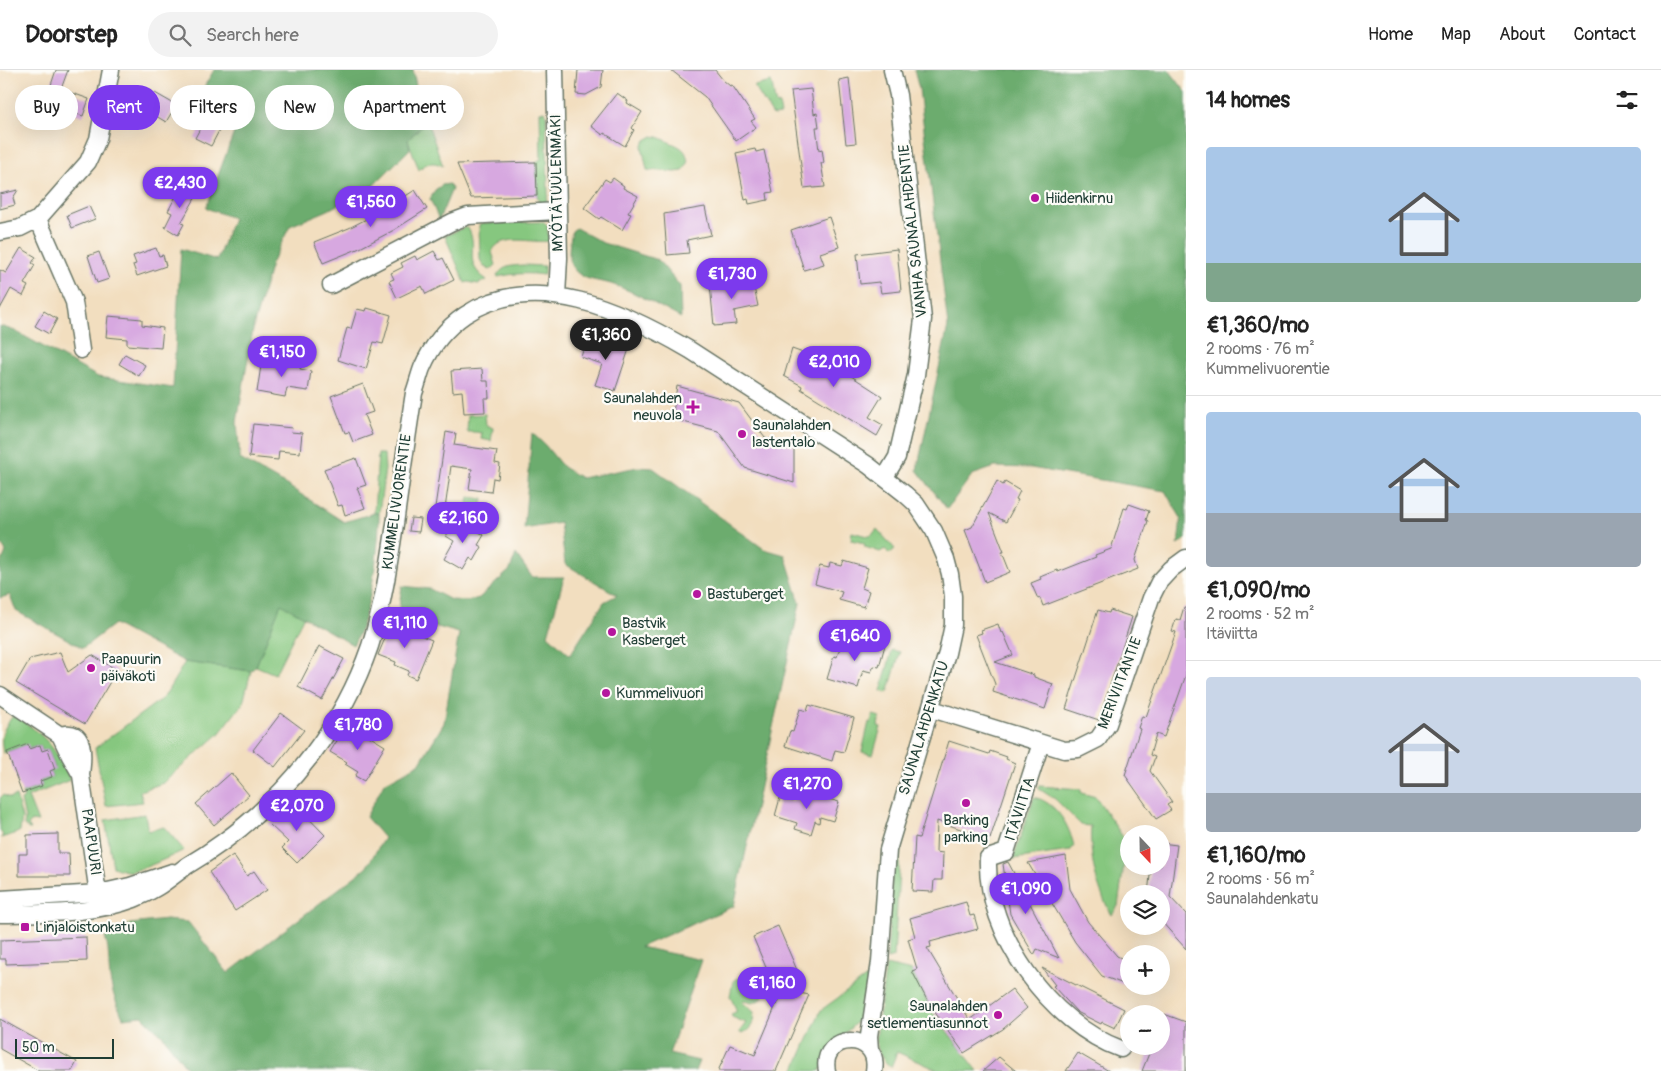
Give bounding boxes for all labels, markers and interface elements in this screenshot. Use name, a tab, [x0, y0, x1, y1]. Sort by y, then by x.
search box	[148, 12, 498, 57]
text: Doorstep	[25, 20, 118, 49]
icon: search	[166, 21, 194, 49]
text: Search here	[206, 23, 299, 47]
text: Home	[1368, 23, 1413, 46]
text: Map	[1441, 23, 1471, 46]
text: About	[1499, 23, 1545, 46]
text: Contact	[1573, 23, 1636, 46]
chip: Buy	[15, 85, 78, 130]
chip: Rent	[88, 85, 160, 130]
chip: Filters	[170, 85, 255, 130]
chip: New	[265, 85, 334, 130]
chip: Apartment	[344, 85, 464, 130]
icon: filters	[1613, 86, 1641, 114]
text: 14 homes	[1206, 87, 1290, 114]
street label: MYÖTÄTUULENMÄKI	[546, 114, 568, 252]
street label: VANHA SAUNALAHDENTIE	[894, 143, 932, 319]
pin: €2,430	[139, 166, 221, 209]
text: €2,430	[154, 173, 206, 193]
icon: home	[1379, 179, 1469, 269]
pin: €1,560	[330, 186, 412, 228]
place label: Hiidenkirnu	[1045, 189, 1113, 208]
text: €1,560	[346, 192, 396, 212]
marker: Hiidenkirnu	[1029, 192, 1041, 204]
pin: €1,730	[691, 258, 773, 300]
text: €1,730	[707, 264, 757, 284]
text: €1,360/mo	[1206, 312, 1309, 339]
pin: €1,360	[565, 318, 647, 361]
text: €1,360	[581, 325, 631, 345]
pin: €1,150	[241, 336, 323, 378]
text: 2 rooms · 76 m²	[1206, 339, 1315, 359]
text: €1,150	[259, 342, 305, 362]
pin: €2,010	[793, 346, 875, 388]
text: €2,010	[808, 352, 860, 372]
text: Kummelivuorentie	[1206, 359, 1330, 379]
place label: Saunalahden neuvola	[603, 389, 682, 425]
marker: Saunalahden neuvola	[686, 400, 700, 414]
place label: Saunalahden lastentalo	[752, 416, 831, 452]
marker: Saunalahden lastentalo	[736, 428, 748, 440]
street label: KUMMELIVUORENTIE	[378, 433, 416, 571]
icon: home	[1379, 445, 1469, 535]
pin: €2,160	[422, 502, 504, 544]
text: €2,160	[438, 508, 488, 528]
text: €1,090/mo	[1206, 577, 1310, 604]
place label: Bastuberget	[707, 585, 785, 604]
marker: Bastuberget	[691, 588, 703, 600]
text: 2 rooms · 52 m²	[1206, 604, 1315, 624]
pin: €1,110	[364, 606, 446, 649]
text: €1,110	[383, 613, 427, 633]
place label: Bastvik Kasberget	[622, 614, 687, 650]
pin: €1,640	[814, 620, 896, 662]
text: Itäviitta	[1206, 624, 1258, 644]
marker: Bastvik Kasberget	[606, 626, 618, 638]
text: €1,640	[830, 626, 880, 646]
street label: MERIVIITANTIE	[1094, 634, 1146, 732]
place label: Paapuurin päiväkoti	[101, 650, 161, 686]
street label: SAUNALAHDENKATU	[895, 658, 953, 797]
marker: Paapuurin päiväkoti	[85, 662, 97, 674]
place label: Kummelivuori	[616, 684, 704, 703]
marker: Kummelivuori	[600, 687, 612, 699]
pin: €1,780	[317, 708, 399, 751]
icon: home	[1379, 710, 1469, 800]
text: €1,780	[334, 715, 382, 735]
pin: €1,270	[766, 768, 848, 810]
text: €1,270	[782, 774, 832, 794]
street label: ITÄVIITTA	[1001, 774, 1039, 843]
pin: €2,070	[256, 790, 338, 832]
text: €2,070	[270, 796, 324, 816]
marker: Barking parking	[960, 797, 972, 809]
street label: PAAPUURI	[77, 807, 105, 877]
place label: Barking parking	[943, 811, 989, 847]
north arrow	[1120, 825, 1170, 875]
map controls	[1120, 825, 1170, 1055]
text: €1,160/mo	[1206, 842, 1306, 869]
text: 2 rooms · 56 m²	[1206, 869, 1315, 889]
pin: €1,090	[985, 872, 1067, 915]
text: €1,090	[1001, 879, 1051, 899]
button: layers	[1120, 885, 1170, 935]
text: Saunalahdenkatu	[1206, 889, 1319, 909]
place label: Linjaloistonkatu	[35, 918, 135, 937]
marker: Linjaloistonkatu	[19, 921, 31, 933]
button: +	[1120, 945, 1170, 995]
pin: €1,160	[731, 966, 813, 1009]
text: €1,160	[748, 973, 796, 993]
place label: Saunalahden setlementiasunnot	[867, 997, 989, 1033]
button: −	[1120, 1005, 1170, 1055]
marker: Saunalahden setlementiasunnot	[992, 1009, 1004, 1021]
scale bar	[15, 1036, 114, 1059]
text: 50 m	[22, 1039, 55, 1056]

